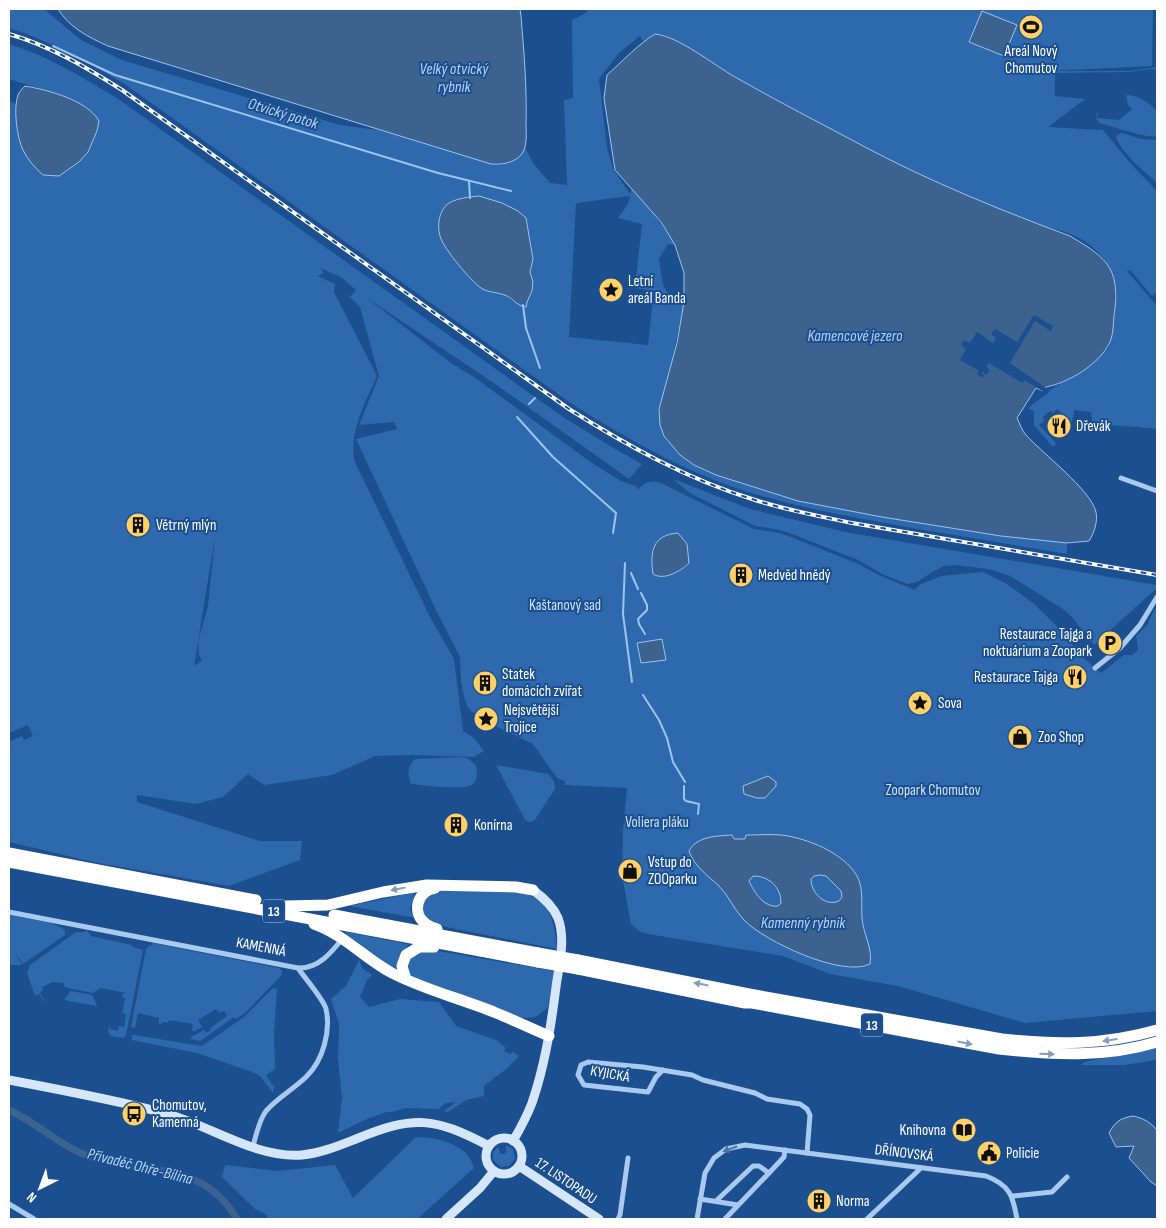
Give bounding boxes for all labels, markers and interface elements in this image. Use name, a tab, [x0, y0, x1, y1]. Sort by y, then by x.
sports icon: Areál Nový Chomutov	[1018, 14, 1044, 40]
place label: Areál Nový Chomutov	[1003, 42, 1058, 78]
water label: Velký otvický rybník	[420, 60, 489, 97]
water label: Otvický potok	[246, 94, 321, 134]
place label: Letní areál Banda	[628, 272, 686, 308]
place icon: Letní areál Banda	[598, 277, 624, 303]
water label: Kamencové jezero	[807, 327, 903, 346]
restaurant icon: Dřevák	[1046, 413, 1072, 439]
place label: Dřevák	[1076, 417, 1111, 436]
building icon: Větrný mlýn	[125, 512, 151, 538]
place label: Větrný mlýn	[156, 516, 216, 535]
building icon: Medvěd hnědý	[728, 562, 754, 588]
place label: Medvěd hnědý	[758, 566, 831, 585]
park label: Kaštanový sad	[529, 596, 601, 615]
place label: Restaurace Tajga a noktuárium a Zoopark	[983, 625, 1092, 661]
parking icon: Restaurace Tajga a noktuárium a Zoopark	[1097, 630, 1123, 656]
restaurant icon: Restaurace Tajga	[1062, 664, 1088, 690]
place label: Statek domácích zvířat	[502, 665, 582, 701]
place label: Restaurace Tajga	[974, 668, 1058, 687]
building icon: Statek domácích zvířat	[472, 670, 498, 696]
place icon: Sova	[907, 690, 933, 716]
place label: Sova	[938, 694, 962, 713]
place label: Nejsvětější Trojice	[504, 701, 559, 737]
place icon: Nejsvětější Trojice	[473, 706, 499, 732]
shop icon: Zoo Shop	[1007, 724, 1033, 750]
place label: Zoo Shop	[1038, 728, 1084, 747]
park label: Zoopark Chomutov	[886, 781, 981, 800]
building icon: Konírna	[443, 812, 469, 838]
park label: Voliera pláku	[625, 813, 689, 832]
place label: Konírna	[474, 816, 513, 835]
place label: Vstup do ZOOparku	[648, 853, 697, 889]
shop icon: Vstup do ZOOparku	[617, 858, 643, 884]
one-way arrow	[391, 885, 406, 893]
road number: 13	[263, 899, 285, 922]
water label: Kamenný rybník	[761, 914, 846, 933]
street label: KAMENNÁ	[235, 933, 288, 961]
one-way arrow	[692, 980, 708, 988]
road number: 13	[861, 1014, 883, 1036]
one-way arrow	[1101, 1036, 1117, 1044]
one-way arrow	[957, 1039, 973, 1047]
one-way arrow	[1039, 1050, 1055, 1058]
street label: KYJICKÁ	[589, 1061, 632, 1087]
place label: Chomutov, Kamenná	[152, 1096, 207, 1132]
bus stop icon: Chomutov, Kamenná	[121, 1101, 147, 1127]
library icon: Knihovna	[951, 1117, 977, 1143]
place label: Knihovna	[900, 1121, 946, 1140]
street label: DŘÍNOVSKÁ	[874, 1140, 935, 1166]
public building icon: Policie	[976, 1140, 1002, 1166]
place label: Policie	[1006, 1144, 1039, 1163]
water label: Přivaděč Ohře-Bílina	[85, 1145, 195, 1189]
one-way arrow	[722, 1145, 737, 1153]
street label: 17. LISTOPADU	[531, 1153, 601, 1209]
north arrow	[15, 1163, 65, 1213]
text: N	[23, 1188, 40, 1206]
building icon: Norma	[806, 1188, 832, 1214]
place label: Norma	[836, 1192, 870, 1211]

